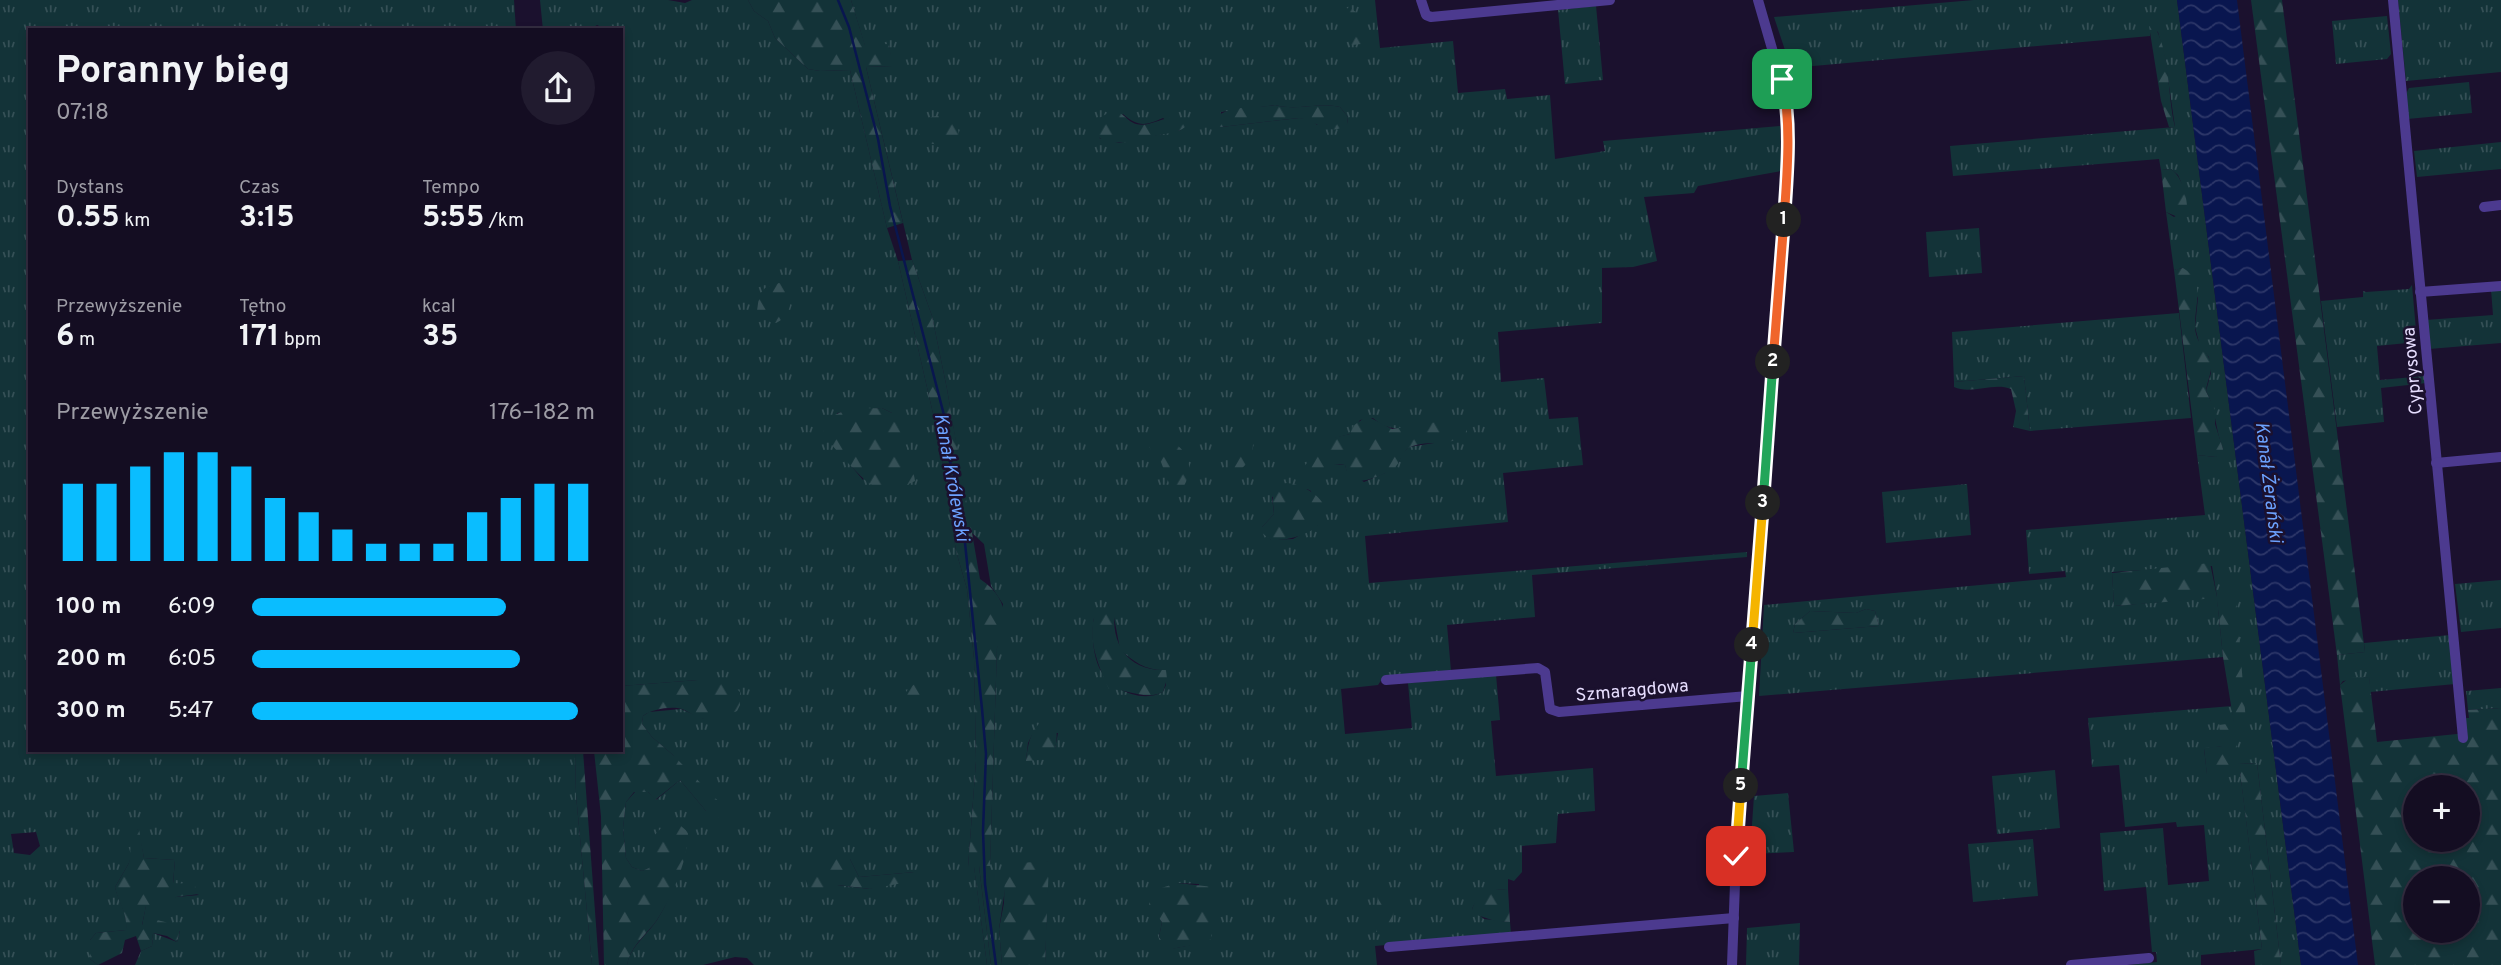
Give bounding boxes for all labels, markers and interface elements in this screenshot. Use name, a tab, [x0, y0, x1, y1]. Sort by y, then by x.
text: Poranny bieg	[56, 48, 290, 97]
pin	[1752, 49, 1812, 109]
button: share	[521, 51, 595, 125]
icon: arrive	[1763, 60, 1801, 98]
text: 07:18	[56, 99, 109, 128]
text: Dystans	[56, 176, 124, 200]
text: Czas	[239, 176, 280, 200]
text: Tempo	[422, 176, 480, 200]
text: 0.55	[56, 200, 120, 237]
text: 3:15	[239, 200, 295, 237]
text: 5:55	[422, 200, 484, 237]
pin: 1	[1766, 202, 1802, 238]
text: 1	[1780, 207, 1787, 231]
text: km	[120, 209, 150, 233]
text: /km	[484, 209, 524, 233]
text: Przewyższenie	[56, 295, 182, 319]
text: Tętno	[239, 295, 286, 319]
text: kcal	[422, 295, 456, 319]
text: 6	[56, 319, 74, 356]
text: 171	[239, 319, 280, 356]
text: 35	[422, 319, 458, 356]
street label: Cyprysowa	[2398, 326, 2429, 416]
text: m	[74, 328, 95, 352]
text: bpm	[280, 328, 321, 352]
pin: 2	[1756, 344, 1790, 380]
text: 2	[1767, 349, 1778, 373]
text: Przewyższenie	[56, 399, 209, 428]
text: 176–182 m	[489, 399, 595, 428]
water label: Kanał Królewski	[928, 411, 974, 545]
water label: Kanał Żerański	[2249, 420, 2288, 545]
pin: 3	[1746, 486, 1780, 520]
text: 3	[1757, 490, 1768, 514]
text: 100 m	[56, 593, 121, 622]
text: 6:09	[168, 593, 215, 622]
pin: 4	[1734, 628, 1770, 662]
text: 4	[1745, 632, 1758, 656]
text: 200 m	[56, 645, 126, 674]
text: 6:05	[168, 645, 216, 674]
street label: Szmaragdowa	[1575, 675, 1690, 708]
text: 300 m	[56, 697, 126, 726]
text: 5:47	[168, 697, 214, 726]
pin: 5	[1724, 768, 1758, 804]
text: 5	[1735, 773, 1746, 797]
map controls	[2403, 775, 2480, 943]
button: +	[2403, 775, 2480, 852]
pin	[1706, 826, 1766, 886]
icon: check	[1717, 837, 1755, 875]
button: −	[2403, 866, 2480, 943]

